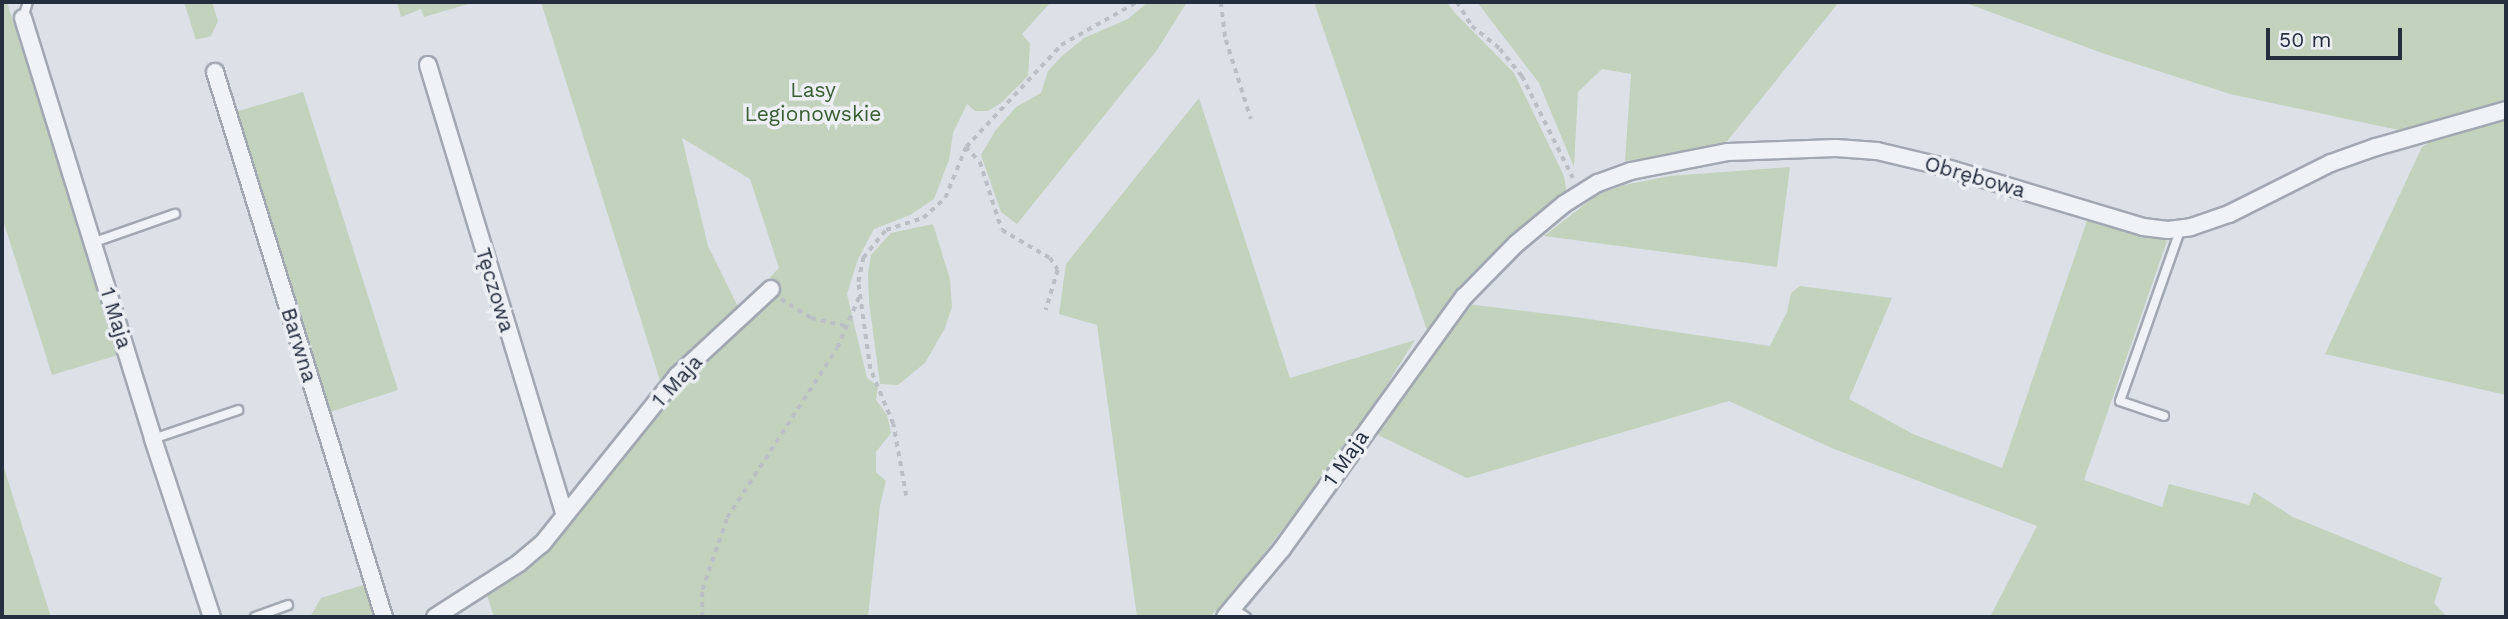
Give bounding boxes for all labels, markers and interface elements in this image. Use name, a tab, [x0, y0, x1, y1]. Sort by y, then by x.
scale bar	[2270, 14, 2406, 58]
text: 50 m	[2279, 27, 2331, 52]
park label: Lasy Legionowskie	[745, 77, 881, 127]
street label: Obrębowa	[1922, 151, 2028, 203]
street label: Tęczowa	[470, 245, 520, 335]
street label: 1 Maja	[95, 284, 137, 352]
street label: Barwna	[276, 305, 322, 385]
street label: 1 Maja	[646, 350, 708, 412]
street label: 1 Maja	[1318, 425, 1374, 491]

